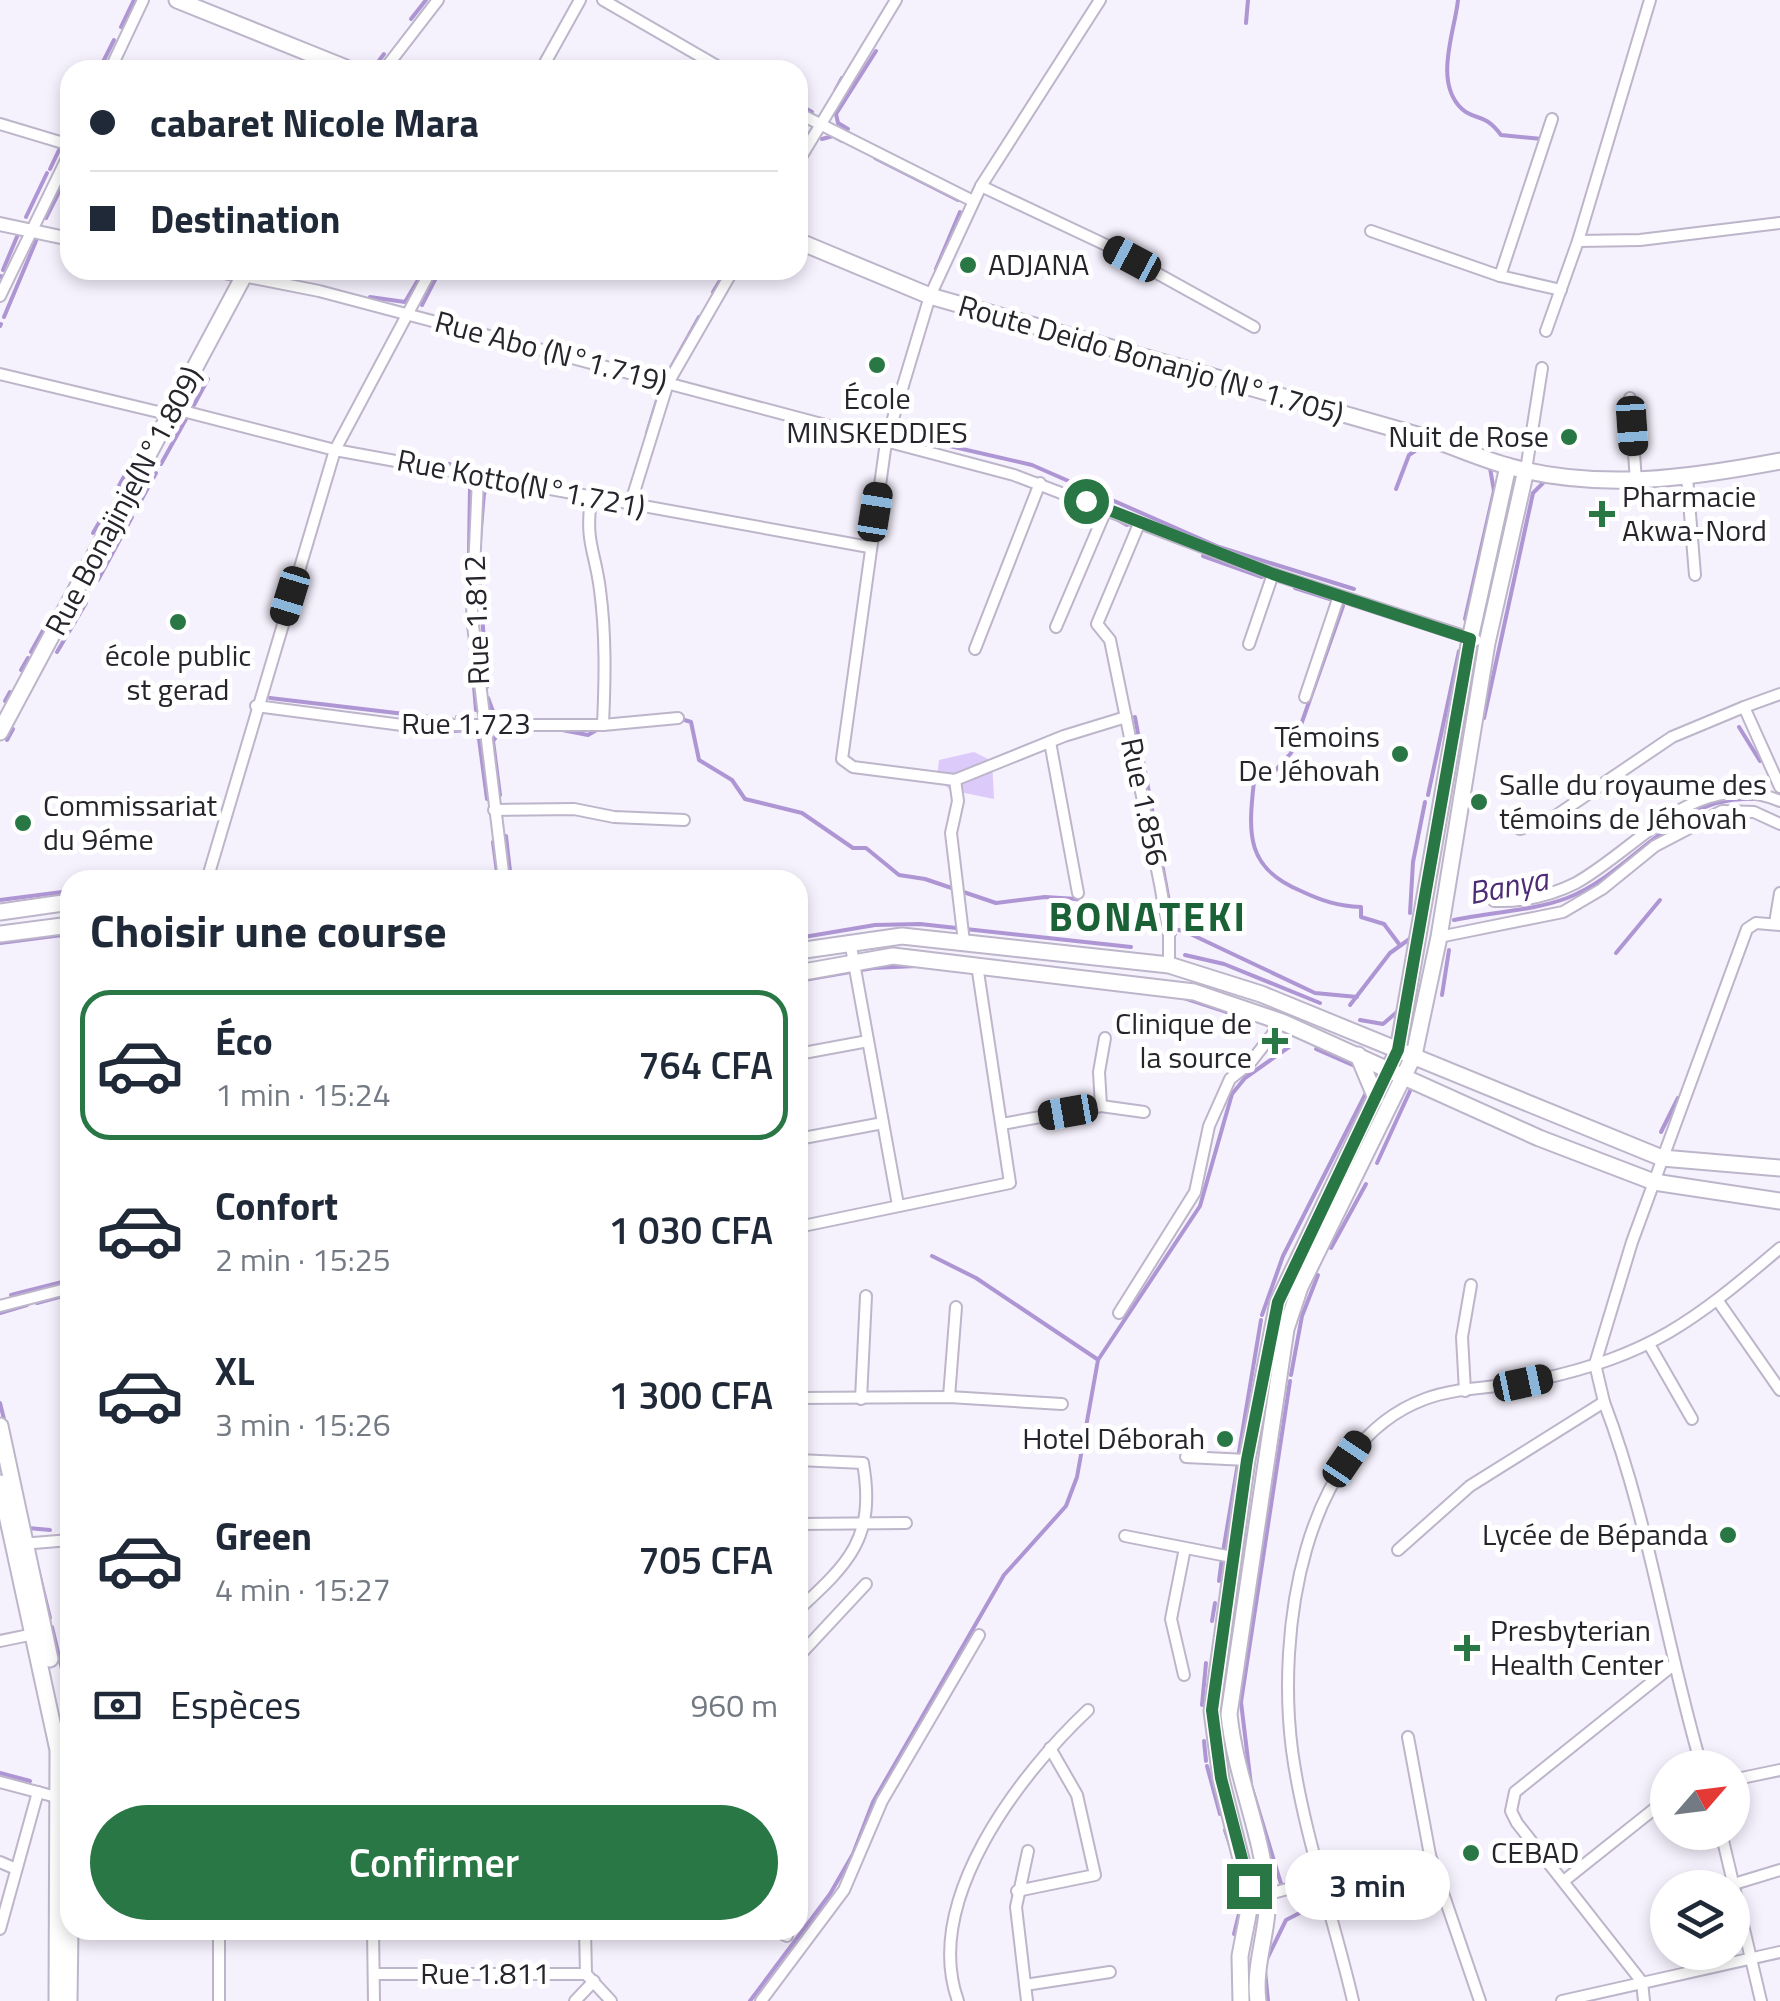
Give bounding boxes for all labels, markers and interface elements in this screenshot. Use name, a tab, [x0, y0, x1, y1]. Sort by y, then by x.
text: cabaret Nicole Mara	[150, 94, 479, 152]
text: Destination	[150, 190, 341, 248]
car	[1098, 232, 1166, 286]
place label: ADJANA	[988, 241, 1089, 287]
marker: ADJANA	[957, 254, 979, 276]
street label: Route Deido Bonanjo (N°1.705)	[953, 282, 1349, 436]
street label: Rue Abo (N°1.719)	[430, 298, 673, 404]
marker: École MINSKEDDIES	[866, 354, 888, 376]
street label: Rue Bonajinje(N°1.809)	[33, 358, 214, 643]
place label: École MINSKEDDIES	[786, 375, 968, 455]
car	[1615, 395, 1649, 457]
place label: Nuit de Rose	[1388, 413, 1549, 459]
marker: Nuit de Rose	[1558, 426, 1580, 448]
street label: Rue Kotto(N°1.721)	[393, 436, 649, 530]
place label: Pharmacie Akwa-Nord	[1622, 473, 1767, 553]
route start	[1064, 479, 1109, 524]
car	[855, 480, 895, 544]
marker: Pharmacie Akwa-Nord	[1591, 503, 1613, 525]
street label: Rue 1.812	[451, 554, 501, 686]
car	[267, 563, 313, 629]
marker: école public st gerad	[167, 611, 189, 633]
place label: école public st gerad	[105, 632, 251, 712]
street label: Rue 1.723	[401, 700, 531, 746]
place label: Témoins De Jéhovah	[1238, 713, 1380, 793]
street label: Rue 1.856	[1109, 734, 1181, 870]
marker: Témoins De Jéhovah	[1389, 743, 1411, 765]
place label: Salle du royaume des témoins de Jéhovah	[1499, 761, 1767, 841]
place label: Commissariat du 9éme	[43, 782, 217, 862]
marker: Salle du royaume des témoins de Jéhovah	[1468, 791, 1490, 813]
marker: Commissariat du 9éme	[12, 812, 34, 834]
water label: Banya	[1464, 853, 1554, 916]
district label: BONATEKI	[1048, 886, 1248, 947]
text: Choisir une course	[90, 896, 447, 964]
place label: Clinique de la source	[1115, 1000, 1252, 1080]
text: Éco	[215, 1012, 273, 1070]
icon: car	[95, 1020, 185, 1110]
marker: Clinique de la source	[1262, 1028, 1288, 1054]
text: 764 CFA	[638, 1036, 773, 1094]
text: 1 min · 15:24	[215, 1070, 391, 1118]
car	[1036, 1092, 1100, 1132]
text: Confort	[215, 1177, 338, 1235]
icon: car	[95, 1185, 185, 1275]
text: 1 030 CFA	[609, 1201, 773, 1259]
text: 2 min · 15:25	[215, 1235, 391, 1283]
text: XL	[215, 1342, 255, 1400]
icon: car	[95, 1350, 185, 1440]
car	[1491, 1362, 1555, 1404]
text: 1 300 CFA	[609, 1366, 773, 1424]
text: 3 min · 15:26	[215, 1400, 391, 1448]
place label: Hotel Déborah	[1022, 1415, 1205, 1461]
car	[1318, 1426, 1376, 1492]
marker: Hotel Déborah	[1214, 1428, 1236, 1450]
text: Green	[215, 1507, 312, 1565]
place label: Lycée de Bépanda	[1482, 1511, 1708, 1557]
icon: car	[95, 1515, 185, 1605]
marker: Lycée de Bépanda	[1717, 1524, 1739, 1546]
text: 705 CFA	[638, 1531, 773, 1589]
text: 4 min · 15:27	[215, 1565, 391, 1613]
place label: Presbyterian Health Center	[1490, 1607, 1664, 1687]
marker: Presbyterian Health Center	[1454, 1635, 1480, 1661]
text: Espèces	[170, 1676, 301, 1734]
icon: cash	[90, 1678, 145, 1733]
text: 960 m	[690, 1681, 778, 1729]
north arrow	[1650, 1750, 1750, 1850]
map controls	[1650, 1750, 1750, 1970]
button: Confirmer	[90, 1805, 778, 1920]
place label: CEBAD	[1491, 1829, 1579, 1875]
marker: CEBAD	[1460, 1842, 1482, 1864]
callout: 3 min	[1284, 1851, 1449, 1921]
text: 3 min	[1329, 1861, 1406, 1909]
route end	[1227, 1864, 1272, 1909]
button: layers	[1650, 1870, 1750, 1970]
street label: Rue 1.811	[420, 1950, 550, 1996]

